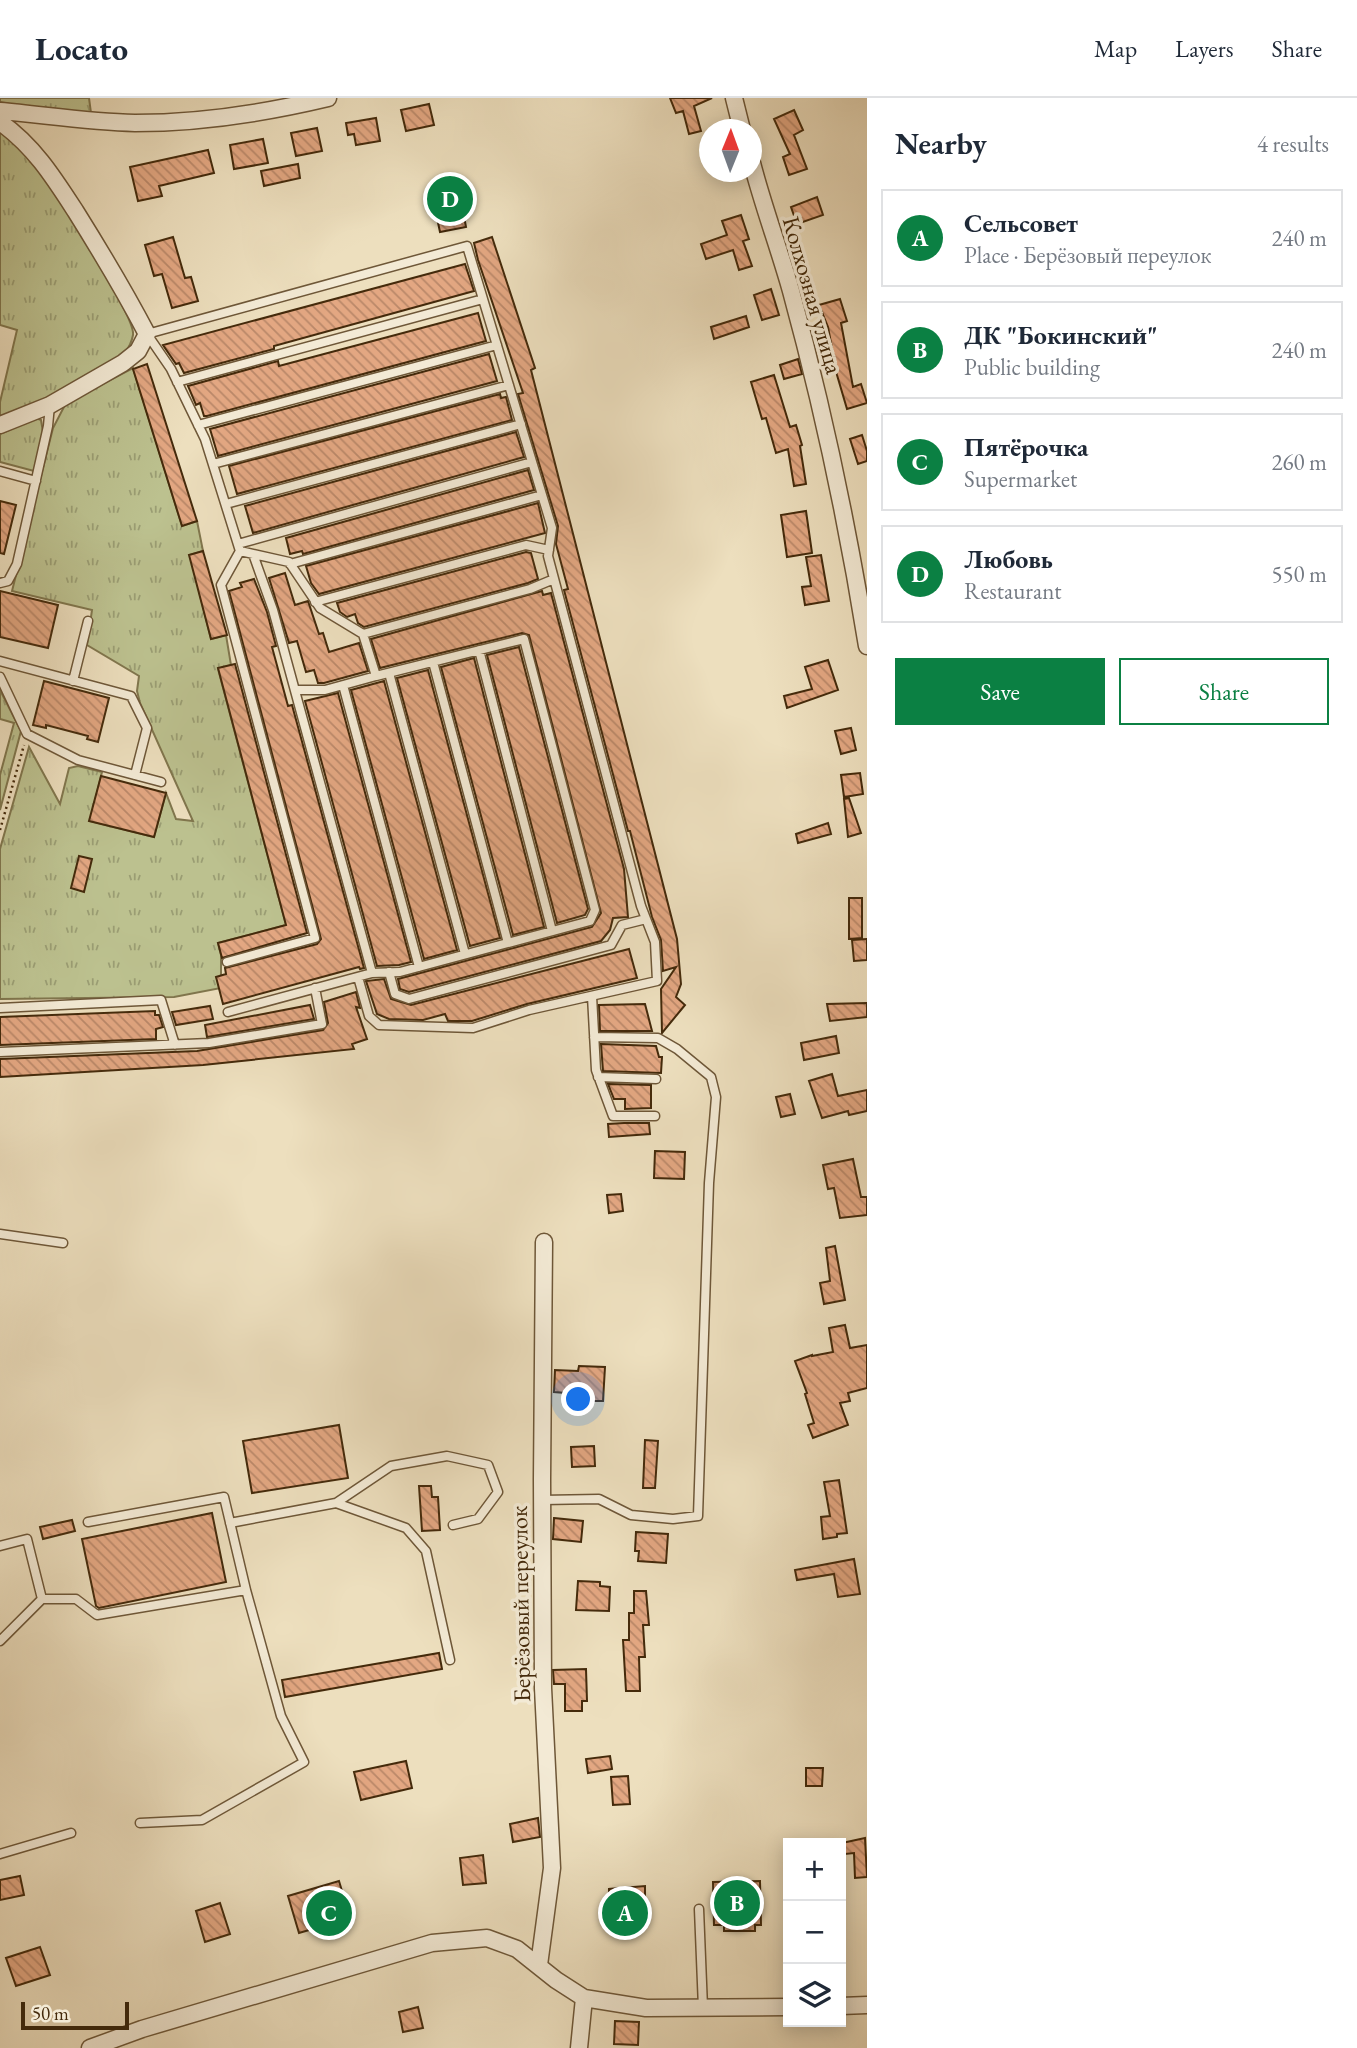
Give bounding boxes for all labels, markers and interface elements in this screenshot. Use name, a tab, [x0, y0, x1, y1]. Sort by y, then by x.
text: Locato	[35, 27, 128, 70]
text: Map	[1094, 33, 1137, 64]
text: Layers	[1175, 33, 1234, 64]
text: Share	[1272, 33, 1322, 64]
north arrow	[699, 119, 762, 182]
text: Nearby	[895, 124, 987, 163]
text: 4 results	[1257, 129, 1329, 159]
pin: D	[427, 173, 473, 225]
text: Сельсовет	[964, 206, 1078, 240]
street label: Колхозная улица	[776, 213, 850, 378]
text: A	[912, 223, 928, 253]
text: 240 m	[1271, 223, 1327, 253]
text: Place · Берёзовый переулок	[964, 240, 1212, 270]
text: ДК "Бокинский"	[964, 318, 1157, 352]
text: B	[913, 335, 927, 365]
text: 240 m	[1271, 335, 1327, 365]
text: Public building	[964, 352, 1100, 382]
text: Пятёрочка	[964, 430, 1088, 464]
text: C	[912, 447, 928, 477]
text: 260 m	[1271, 447, 1327, 477]
text: Supermarket	[964, 464, 1077, 494]
text: Любовь	[964, 542, 1053, 576]
text: D	[911, 559, 929, 589]
text: 550 m	[1271, 559, 1327, 589]
text: Restaurant	[964, 576, 1062, 606]
button: Save	[895, 658, 1105, 725]
button: Share	[1119, 658, 1329, 725]
your location	[561, 1382, 595, 1416]
street label: Берёзовый переулок	[503, 1505, 537, 1703]
map controls	[783, 1838, 846, 2027]
button: +	[783, 1838, 846, 1901]
pin: B	[714, 1877, 760, 1929]
pin: C	[306, 1887, 352, 1939]
pin: A	[602, 1887, 648, 1939]
button: −	[783, 1901, 846, 1964]
button: layers	[783, 1964, 846, 2027]
scale bar	[21, 1999, 130, 2031]
text: 50 m	[32, 2001, 69, 2026]

